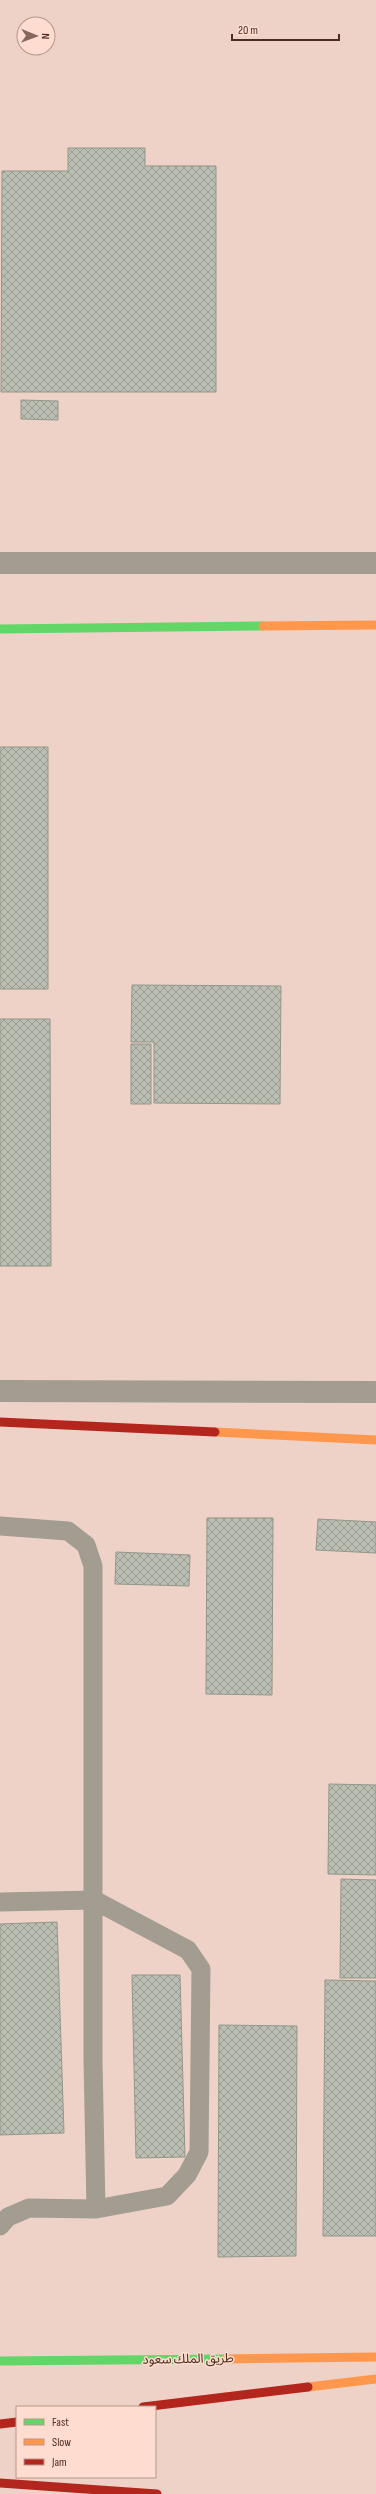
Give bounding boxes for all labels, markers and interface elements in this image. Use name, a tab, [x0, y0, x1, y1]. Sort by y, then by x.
north arrow	[16, 16, 56, 56]
scale bar	[232, 16, 339, 42]
text: 20 m	[238, 23, 258, 38]
text: N	[39, 33, 52, 39]
street label: طريق الملك سعود	[142, 2350, 234, 2368]
legend	[16, 2406, 156, 2478]
text: Fast	[52, 2415, 69, 2430]
text: Slow	[52, 2435, 71, 2450]
text: Jam	[51, 2455, 67, 2470]

